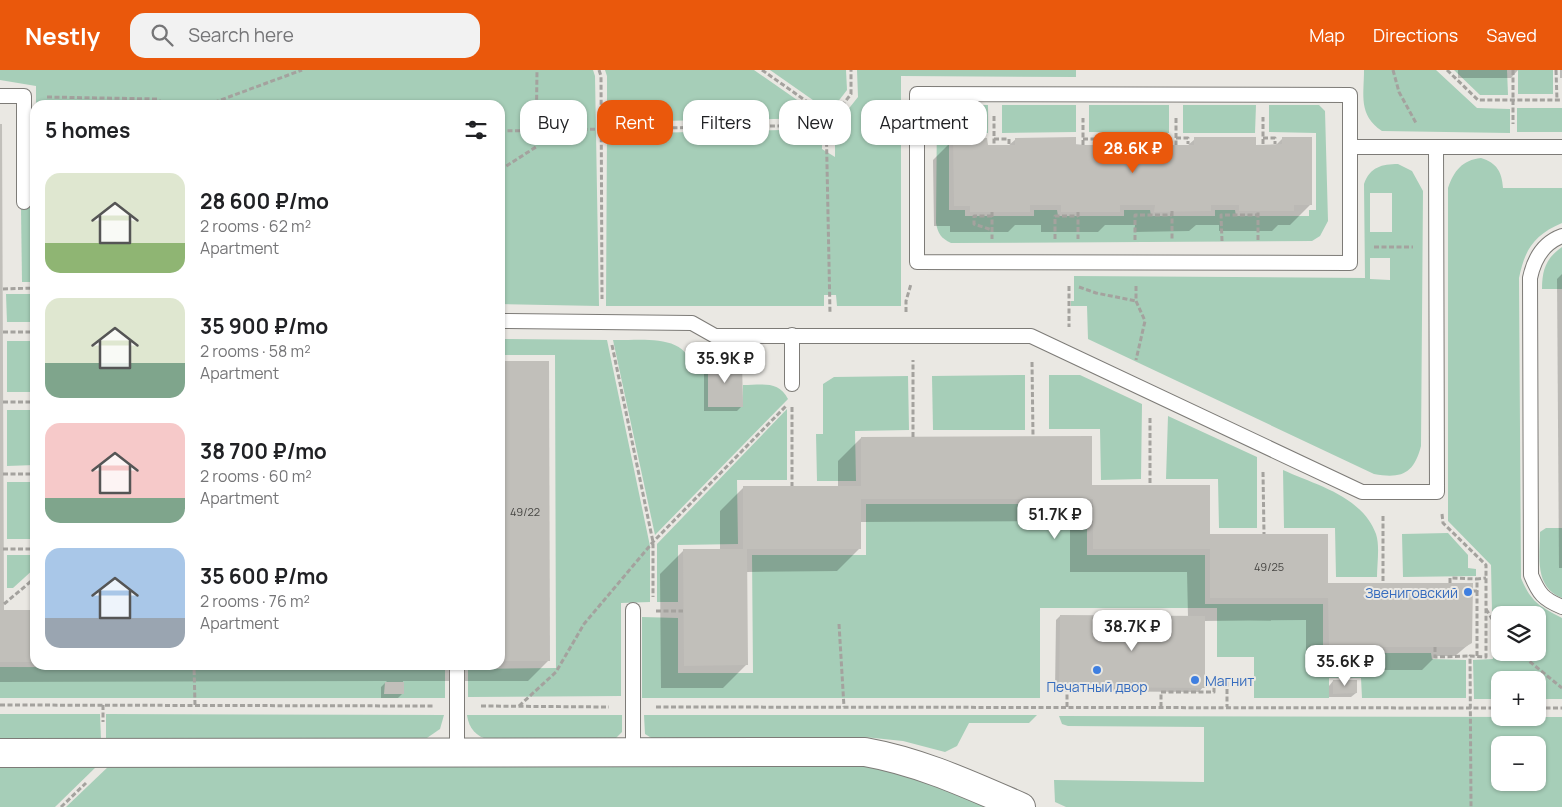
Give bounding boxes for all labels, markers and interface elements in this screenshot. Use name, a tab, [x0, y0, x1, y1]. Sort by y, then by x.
search box	[130, 13, 480, 58]
text: Nestly	[25, 19, 100, 52]
icon: search	[148, 21, 176, 49]
text: Search here	[188, 22, 294, 48]
text: Map	[1309, 23, 1345, 47]
text: Directions	[1373, 23, 1458, 47]
text: Saved	[1486, 23, 1537, 47]
chip: Buy	[520, 100, 587, 145]
chip: Rent	[597, 100, 673, 145]
chip: Filters	[683, 100, 769, 145]
chip: New	[779, 100, 851, 145]
chip: Apartment	[861, 100, 987, 145]
text: 5 homes	[45, 116, 130, 144]
icon: filters	[462, 116, 490, 144]
pin: 28.6K ₽	[1087, 132, 1179, 174]
text: 28.6K ₽	[1104, 137, 1162, 159]
text: 28 600 ₽/mo	[200, 187, 329, 215]
icon: home	[85, 193, 145, 253]
text: 2 rooms · 62 m²	[200, 215, 311, 237]
text: Apartment	[200, 237, 279, 259]
text: 35 900 ₽/mo	[200, 312, 328, 340]
icon: home	[85, 318, 145, 378]
text: 2 rooms · 58 m²	[200, 340, 311, 362]
pin: 35.9K ₽	[679, 342, 771, 384]
text: 35.9K ₽	[696, 347, 754, 369]
text: Apartment	[200, 362, 279, 384]
text: 38 700 ₽/mo	[200, 437, 327, 465]
icon: home	[85, 443, 145, 503]
text: 2 rooms · 60 m²	[200, 465, 312, 487]
text: Apartment	[200, 487, 279, 509]
pin: 51.7K ₽	[1009, 498, 1101, 540]
text: 51.7K ₽	[1028, 503, 1082, 525]
house number: 49/22	[510, 504, 540, 519]
house number: 49/25	[1254, 559, 1284, 574]
text: 35 600 ₽/mo	[200, 562, 328, 590]
icon: home	[85, 568, 145, 628]
place label: Звениговский	[1365, 583, 1458, 602]
marker: Звениговский	[1462, 586, 1474, 598]
text: 2 rooms · 76 m²	[200, 590, 310, 612]
map controls	[1491, 606, 1546, 791]
button: layers	[1491, 606, 1546, 661]
pin: 38.7K ₽	[1086, 610, 1178, 652]
text: Apartment	[200, 612, 279, 634]
text: 38.7K ₽	[1104, 615, 1160, 637]
pin: 35.6K ₽	[1299, 644, 1391, 687]
text: 35.6K ₽	[1316, 650, 1374, 672]
marker: Печатный двор	[1091, 664, 1103, 676]
place label: Магнит	[1205, 671, 1254, 690]
button: +	[1491, 671, 1546, 726]
marker: Магнит	[1189, 674, 1201, 686]
place label: Печатный двор	[1046, 677, 1148, 696]
button: −	[1491, 736, 1546, 791]

